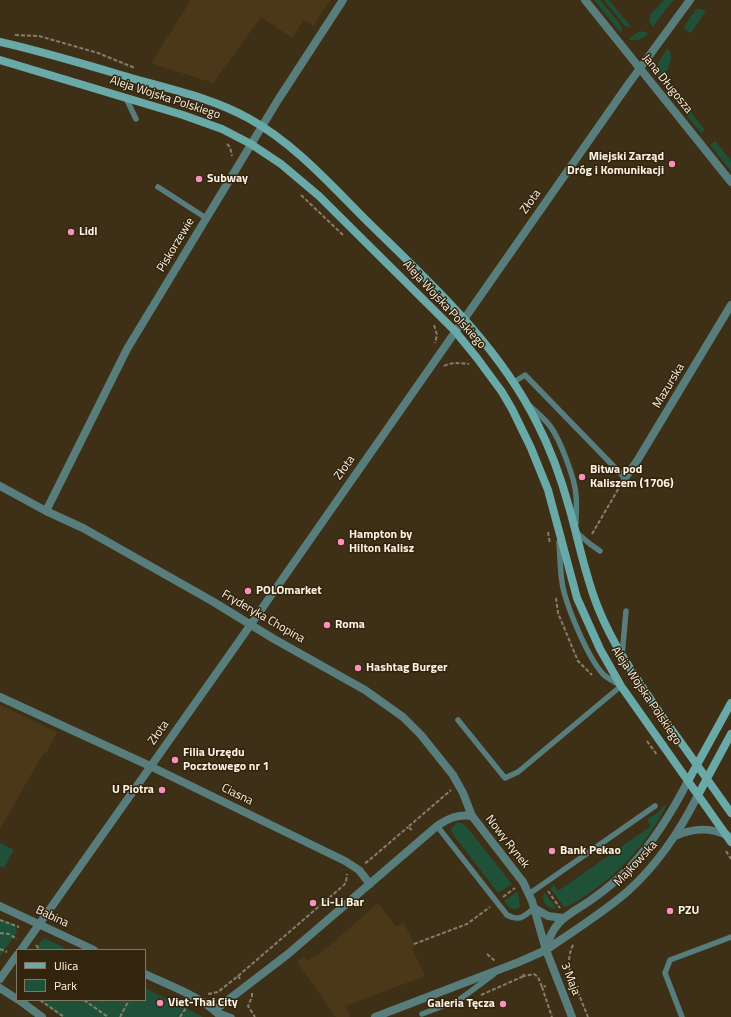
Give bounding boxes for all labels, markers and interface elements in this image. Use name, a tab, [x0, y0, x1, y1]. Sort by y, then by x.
street label: Jana Długosza	[639, 52, 695, 116]
street label: Aleja Wojska Polskiego	[108, 73, 222, 123]
place label: Miejski Zarząd Dróg i Komunikacji	[567, 150, 664, 178]
marker: Miejski Zarząd Dróg i Komunikacji	[667, 159, 677, 169]
place label: Subway	[207, 172, 248, 186]
marker: Subway	[194, 174, 204, 184]
street label: Złota	[517, 187, 545, 217]
street label: Piskorzewie	[154, 215, 198, 275]
place label: Lidl	[79, 225, 98, 239]
marker: Lidl	[66, 227, 76, 237]
street label: Aleja Wojska Polskiego	[399, 258, 489, 352]
street label: Mazurska	[650, 361, 688, 411]
street label: Złota	[331, 453, 359, 483]
place label: Bitwa pod Kaliszem (1706)	[590, 463, 674, 491]
marker: Bitwa pod Kaliszem (1706)	[577, 472, 587, 482]
place label: Hampton by Hilton Kalisz	[349, 528, 414, 556]
marker: Hampton by Hilton Kalisz	[336, 537, 346, 547]
place label: POLOmarket	[256, 584, 322, 598]
marker: POLOmarket	[243, 586, 253, 596]
street label: Fryderyka Chopina	[219, 587, 307, 647]
place label: Roma	[335, 618, 365, 632]
marker: Roma	[322, 620, 332, 630]
street label: Aleja Wojska Polskiego	[608, 644, 684, 748]
place label: Hashtag Burger	[366, 661, 448, 675]
marker: Hashtag Burger	[353, 663, 363, 673]
street label: Złota	[145, 718, 173, 748]
place label: Filia Urzędu Pocztowego nr 1	[183, 746, 269, 774]
marker: Filia Urzędu Pocztowego nr 1	[170, 755, 180, 765]
street label: Ciasna	[219, 781, 255, 809]
place label: U Piotra	[112, 783, 154, 797]
marker: U Piotra	[157, 785, 167, 795]
street label: Nowy Rynek	[482, 813, 532, 871]
street label: Majkowska	[611, 838, 661, 890]
place label: Bank Pekao	[560, 844, 621, 858]
marker: Bank Pekao	[547, 846, 557, 856]
place label: Li-Li Bar	[321, 896, 364, 910]
marker: Li-Li Bar	[308, 898, 318, 908]
street label: Babina	[33, 903, 71, 931]
place label: PZU	[678, 904, 699, 918]
marker: PZU	[665, 906, 675, 916]
legend	[16, 949, 146, 1001]
text: Ulica	[54, 956, 78, 975]
street label: 3 Maja	[557, 961, 583, 997]
text: Park	[54, 976, 77, 995]
place label: Viet-Thai City	[168, 996, 238, 1010]
place label: Galeria Tęcza	[427, 997, 495, 1011]
marker: Viet-Thai City	[155, 998, 165, 1008]
marker: Galeria Tęcza	[498, 999, 508, 1009]

